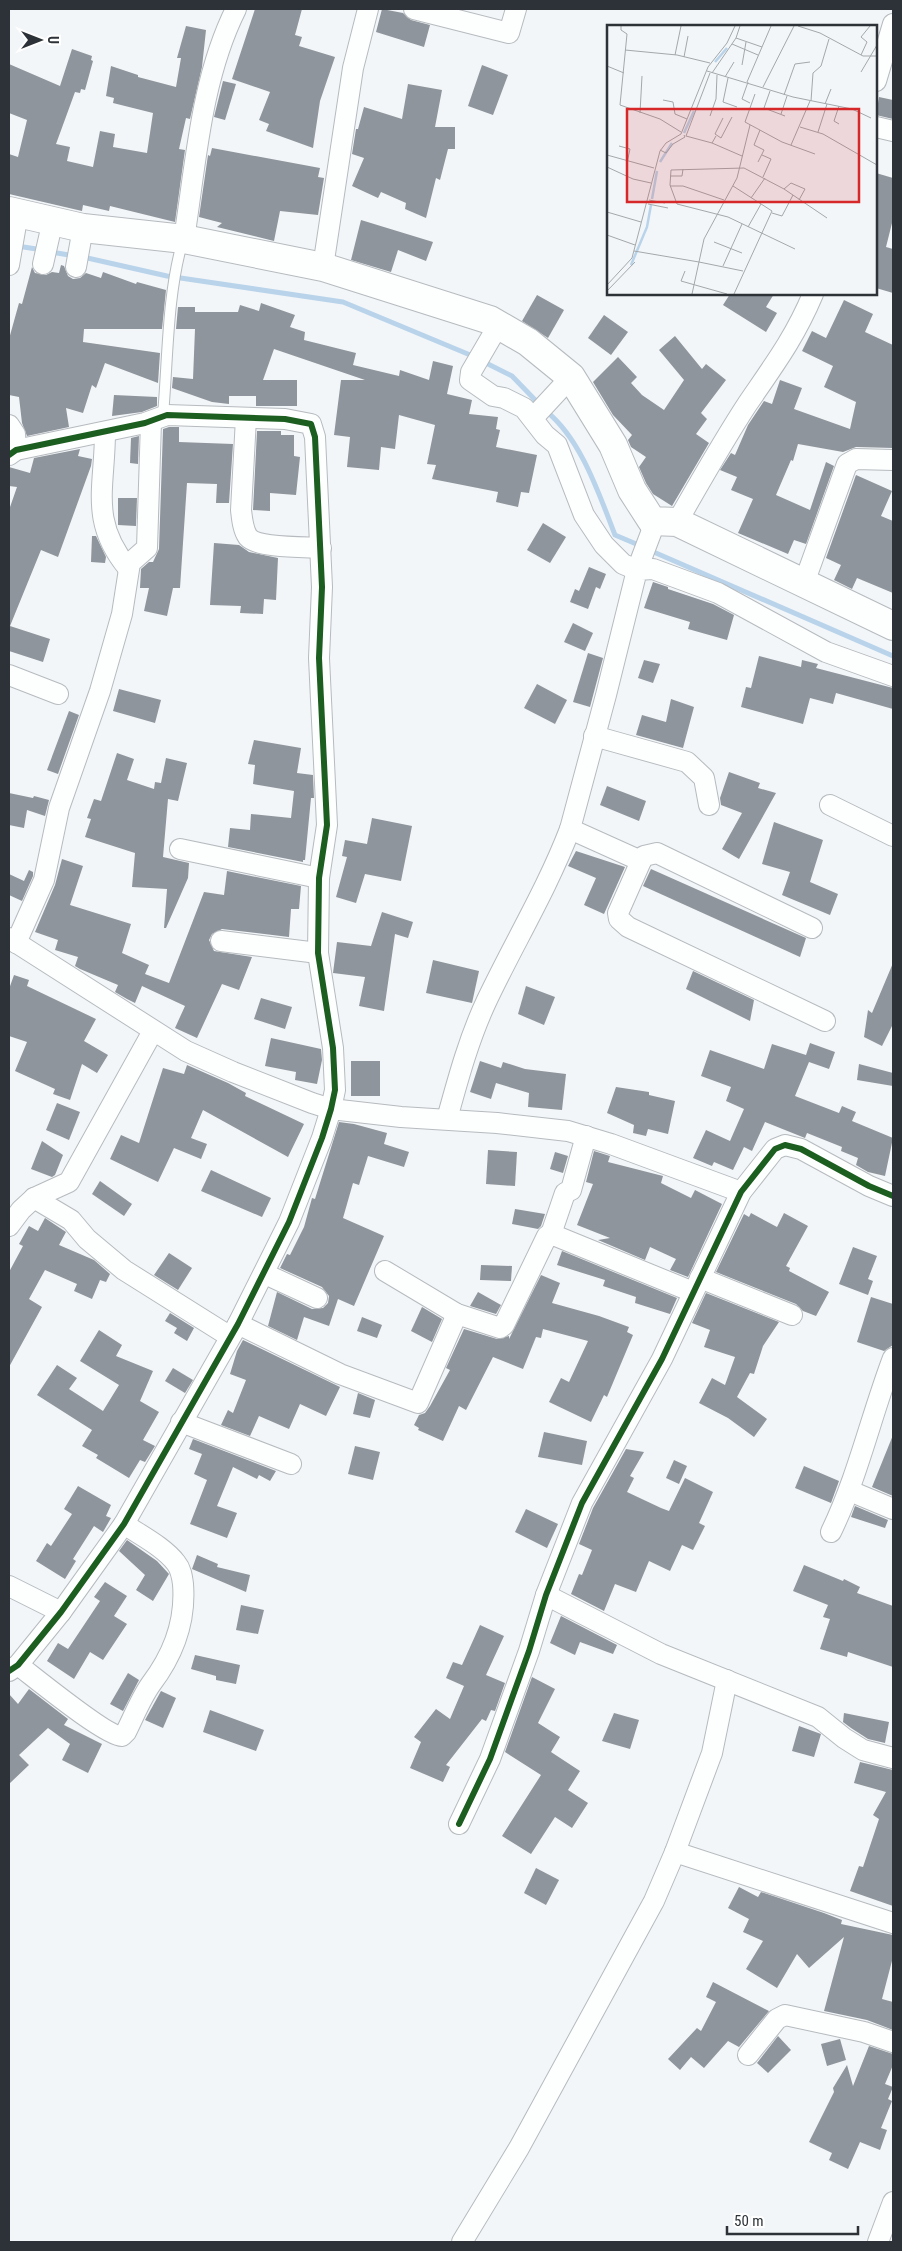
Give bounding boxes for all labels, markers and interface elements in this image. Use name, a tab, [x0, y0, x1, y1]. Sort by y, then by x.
north arrow	[15, 15, 65, 65]
inset map	[607, 25, 877, 295]
text: U	[45, 36, 61, 44]
scale bar	[727, 2204, 858, 2236]
text: 50 m	[734, 2212, 764, 2230]

